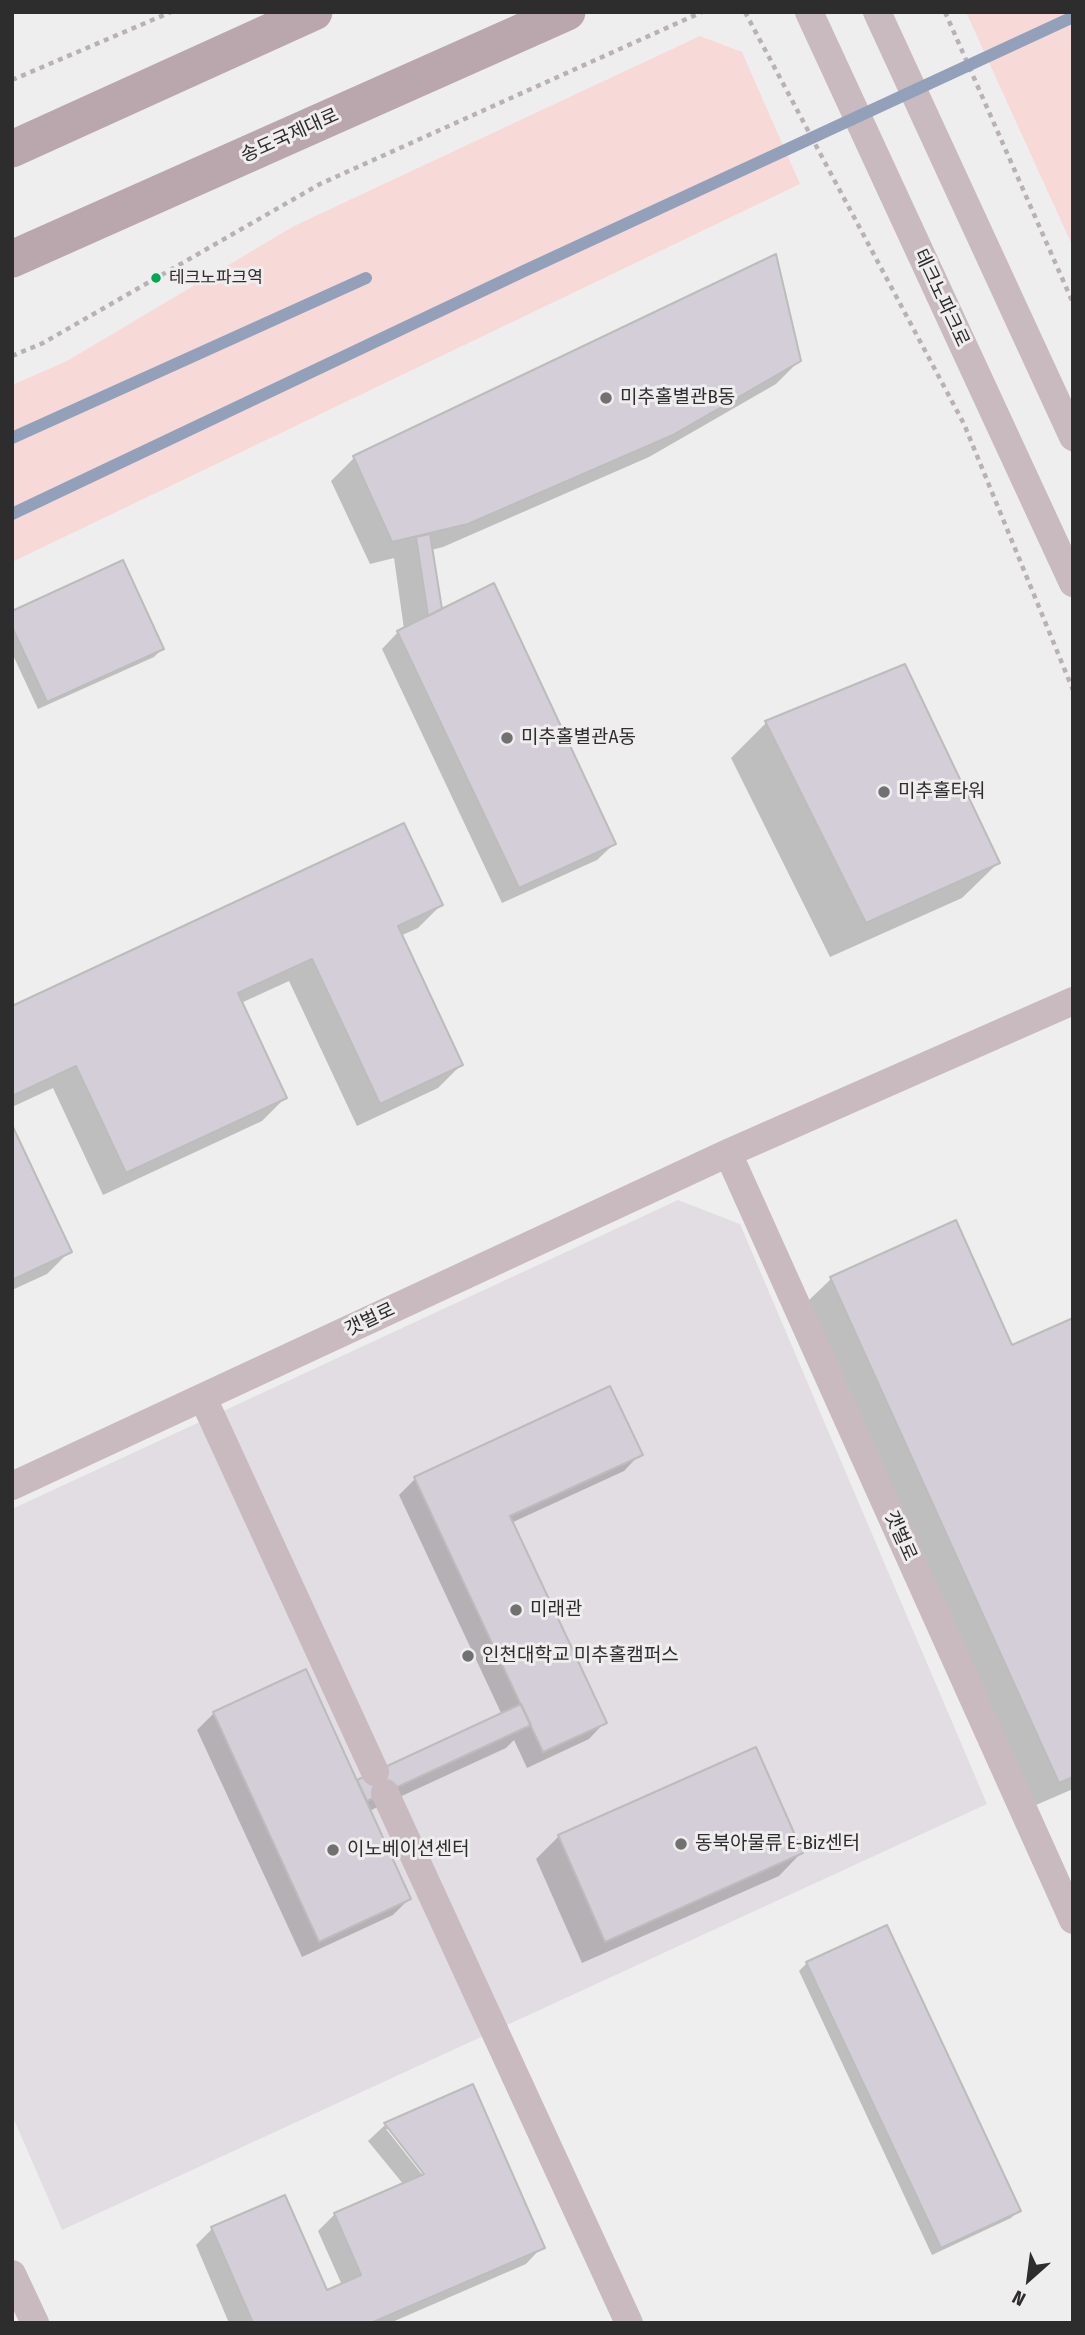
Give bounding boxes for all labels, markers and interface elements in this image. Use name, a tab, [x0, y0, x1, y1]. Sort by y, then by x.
street label: 송도국제대로	[237, 104, 343, 168]
street label: 테크노파크로	[909, 246, 973, 350]
place label: 테크노파크역	[169, 268, 263, 288]
marker: 테크노파크역	[149, 271, 163, 285]
place label: 미추홀별관B동	[620, 387, 735, 409]
marker: 미추홀별관B동	[598, 390, 614, 406]
place label: 미추홀별관A동	[521, 727, 636, 749]
marker: 미추홀별관A동	[499, 730, 515, 746]
place label: 미추홀타워	[898, 781, 985, 803]
marker: 미추홀타워	[876, 784, 892, 800]
street label: 갯벌로	[341, 1299, 399, 1341]
street label: 갯벌로	[879, 1507, 921, 1565]
place label: 미래관	[530, 1599, 582, 1621]
marker: 미래관	[508, 1602, 524, 1618]
place label: 인천대학교 미추홀캠퍼스	[482, 1645, 679, 1667]
marker: 인천대학교 미추홀캠퍼스	[460, 1648, 476, 1664]
place label: 동북아물류 E-Biz센터	[695, 1833, 860, 1855]
marker: 동북아물류 E-Biz센터	[673, 1836, 689, 1852]
place label: 이노베이션센터	[347, 1839, 469, 1861]
marker: 이노베이션센터	[325, 1842, 341, 1858]
north arrow	[994, 2244, 1064, 2314]
text: N	[1008, 2285, 1029, 2311]

